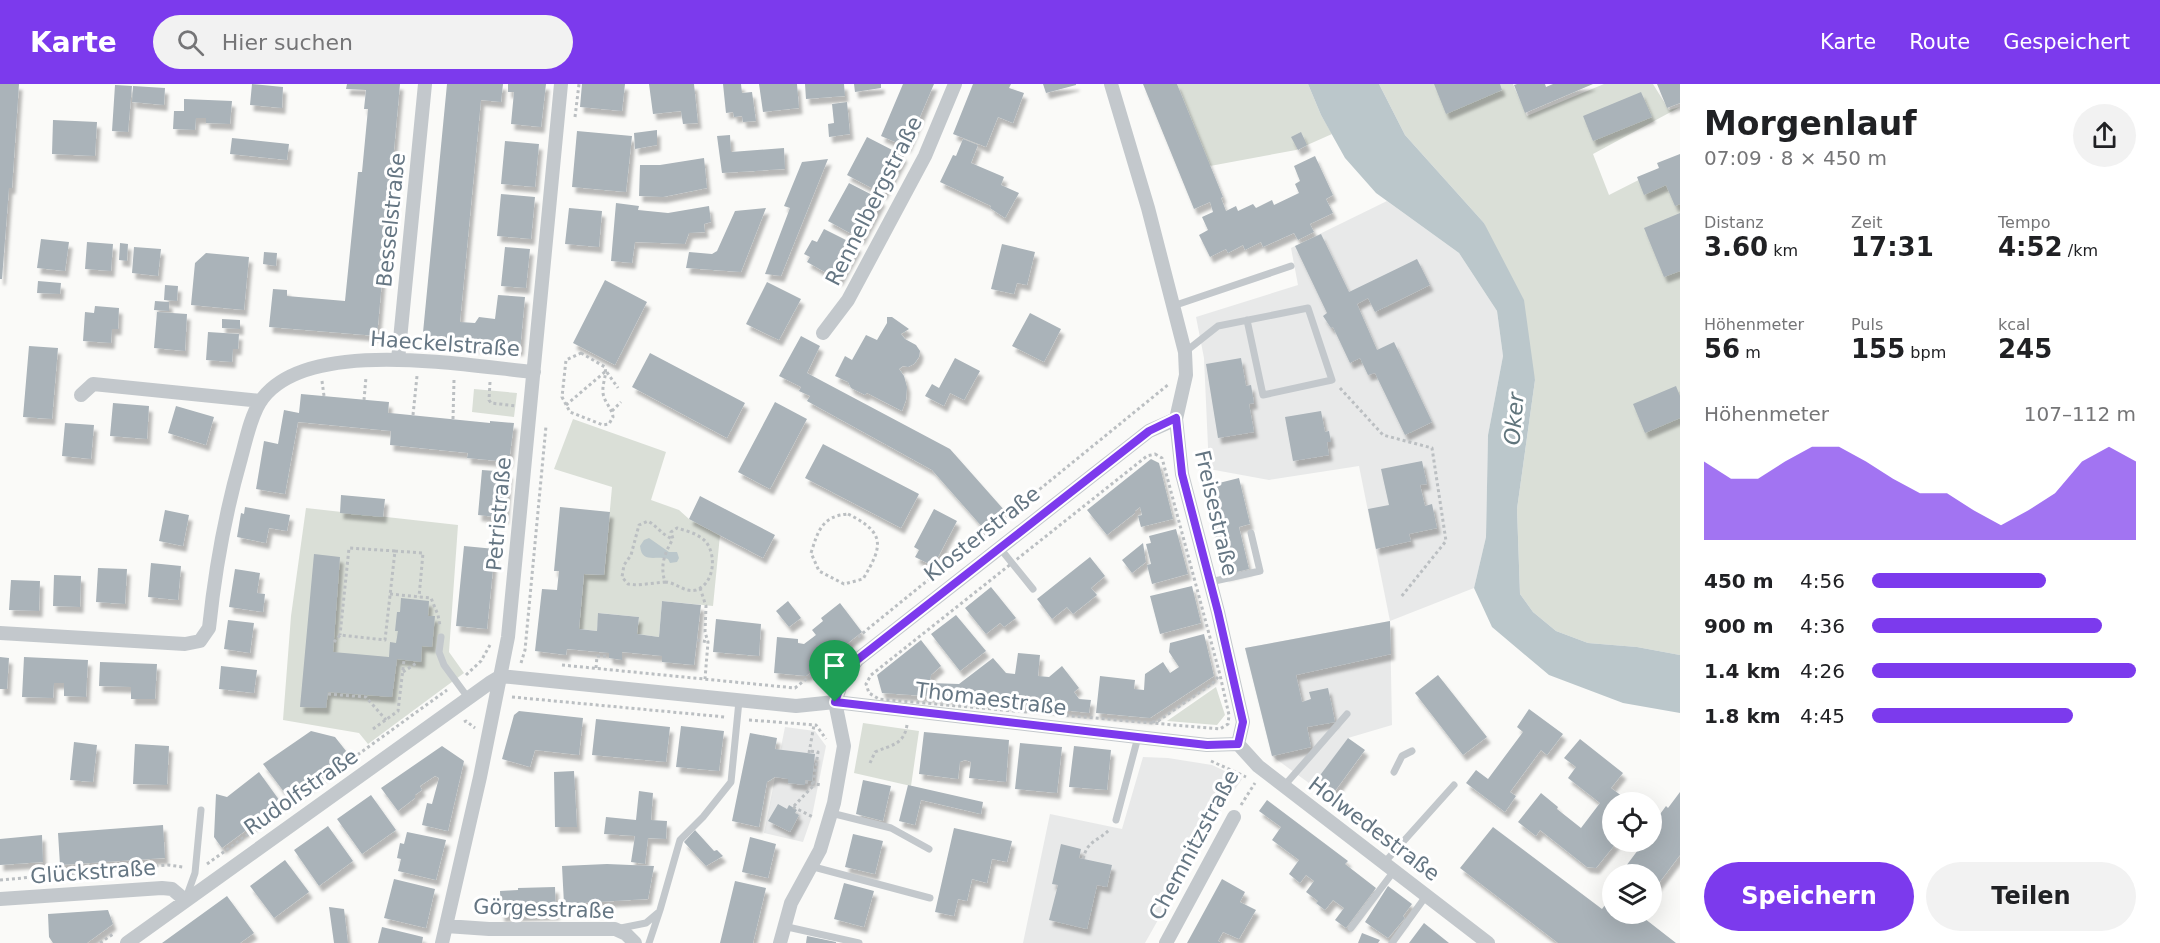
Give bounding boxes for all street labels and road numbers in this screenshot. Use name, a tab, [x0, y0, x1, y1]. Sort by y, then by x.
street label: Rennelbergstraße	[821, 112, 927, 290]
street label: Besselstraße	[372, 152, 410, 288]
street label: Haeckelstraße	[369, 327, 521, 361]
street label: Freisestraße	[1190, 448, 1242, 578]
street label: Petristraße	[482, 456, 516, 572]
street label: Klosterstraße	[919, 481, 1045, 587]
street label: Thomaestraße	[913, 678, 1068, 720]
street label: Rudolfstraße	[240, 744, 362, 840]
street label: Chemnitzstraße	[1144, 766, 1244, 924]
street label: Holwedestraße	[1304, 772, 1444, 886]
street label: Glückstraße	[29, 856, 157, 888]
street label: Görgesstraße	[473, 895, 615, 923]

